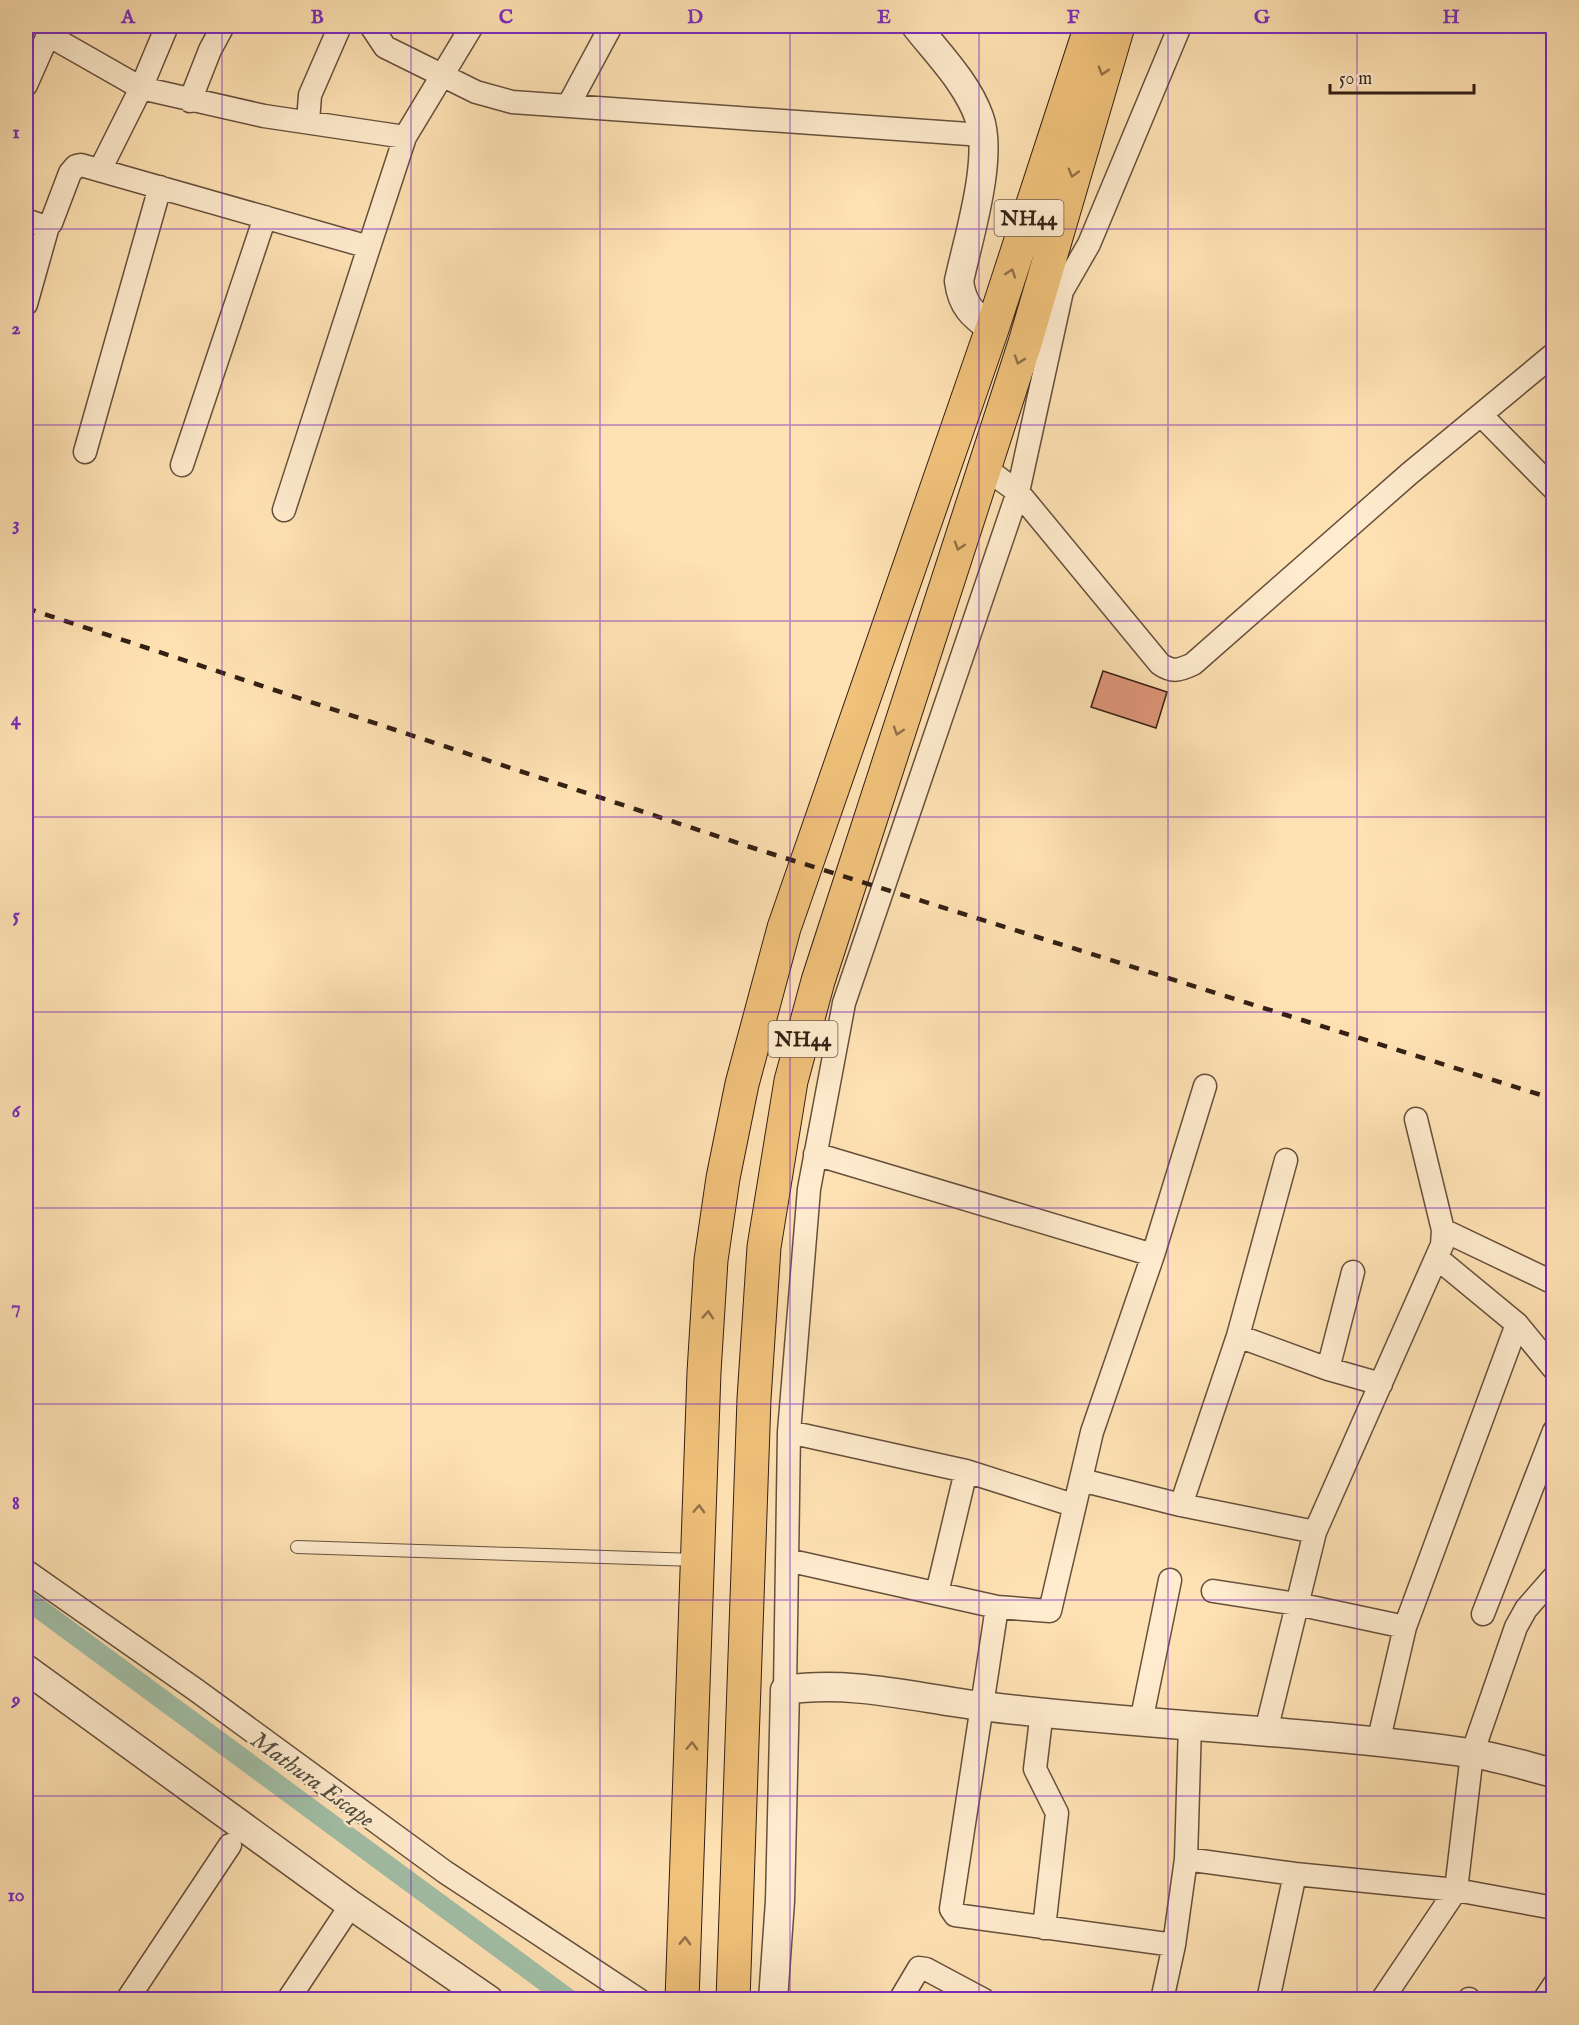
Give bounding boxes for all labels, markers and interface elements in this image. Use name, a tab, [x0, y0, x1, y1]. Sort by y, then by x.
text: A	[120, 5, 136, 30]
text: B	[310, 5, 324, 30]
text: C	[499, 5, 513, 30]
text: D	[687, 5, 703, 30]
text: E	[877, 5, 891, 30]
text: F	[1067, 5, 1080, 30]
text: G	[1254, 5, 1271, 30]
text: H	[1442, 5, 1460, 30]
scale bar	[1330, 57, 1474, 95]
one-way arrow	[1098, 65, 1111, 76]
text: 50 m	[1339, 68, 1372, 91]
text: 1	[12, 120, 20, 145]
one-way arrow	[1068, 167, 1080, 178]
road number: NH44	[994, 200, 1064, 236]
one-way arrow	[1003, 268, 1016, 279]
text: 2	[11, 316, 21, 341]
one-way arrow	[1014, 354, 1026, 365]
text: 3	[12, 512, 20, 537]
one-way arrow	[954, 540, 966, 551]
text: 4	[11, 707, 22, 732]
one-way arrow	[893, 725, 905, 736]
text: 5	[12, 903, 20, 928]
road number: NH44	[768, 1021, 838, 1057]
text: 6	[12, 1099, 22, 1124]
text: 7	[11, 1295, 21, 1320]
one-way arrow	[701, 1310, 714, 1319]
text: 8	[12, 1491, 20, 1516]
one-way arrow	[693, 1505, 706, 1514]
text: 9	[11, 1687, 21, 1712]
water label: Mathura Escape	[244, 1725, 380, 1836]
one-way arrow	[685, 1742, 698, 1751]
text: 10	[7, 1883, 25, 1908]
one-way arrow	[678, 1937, 691, 1946]

